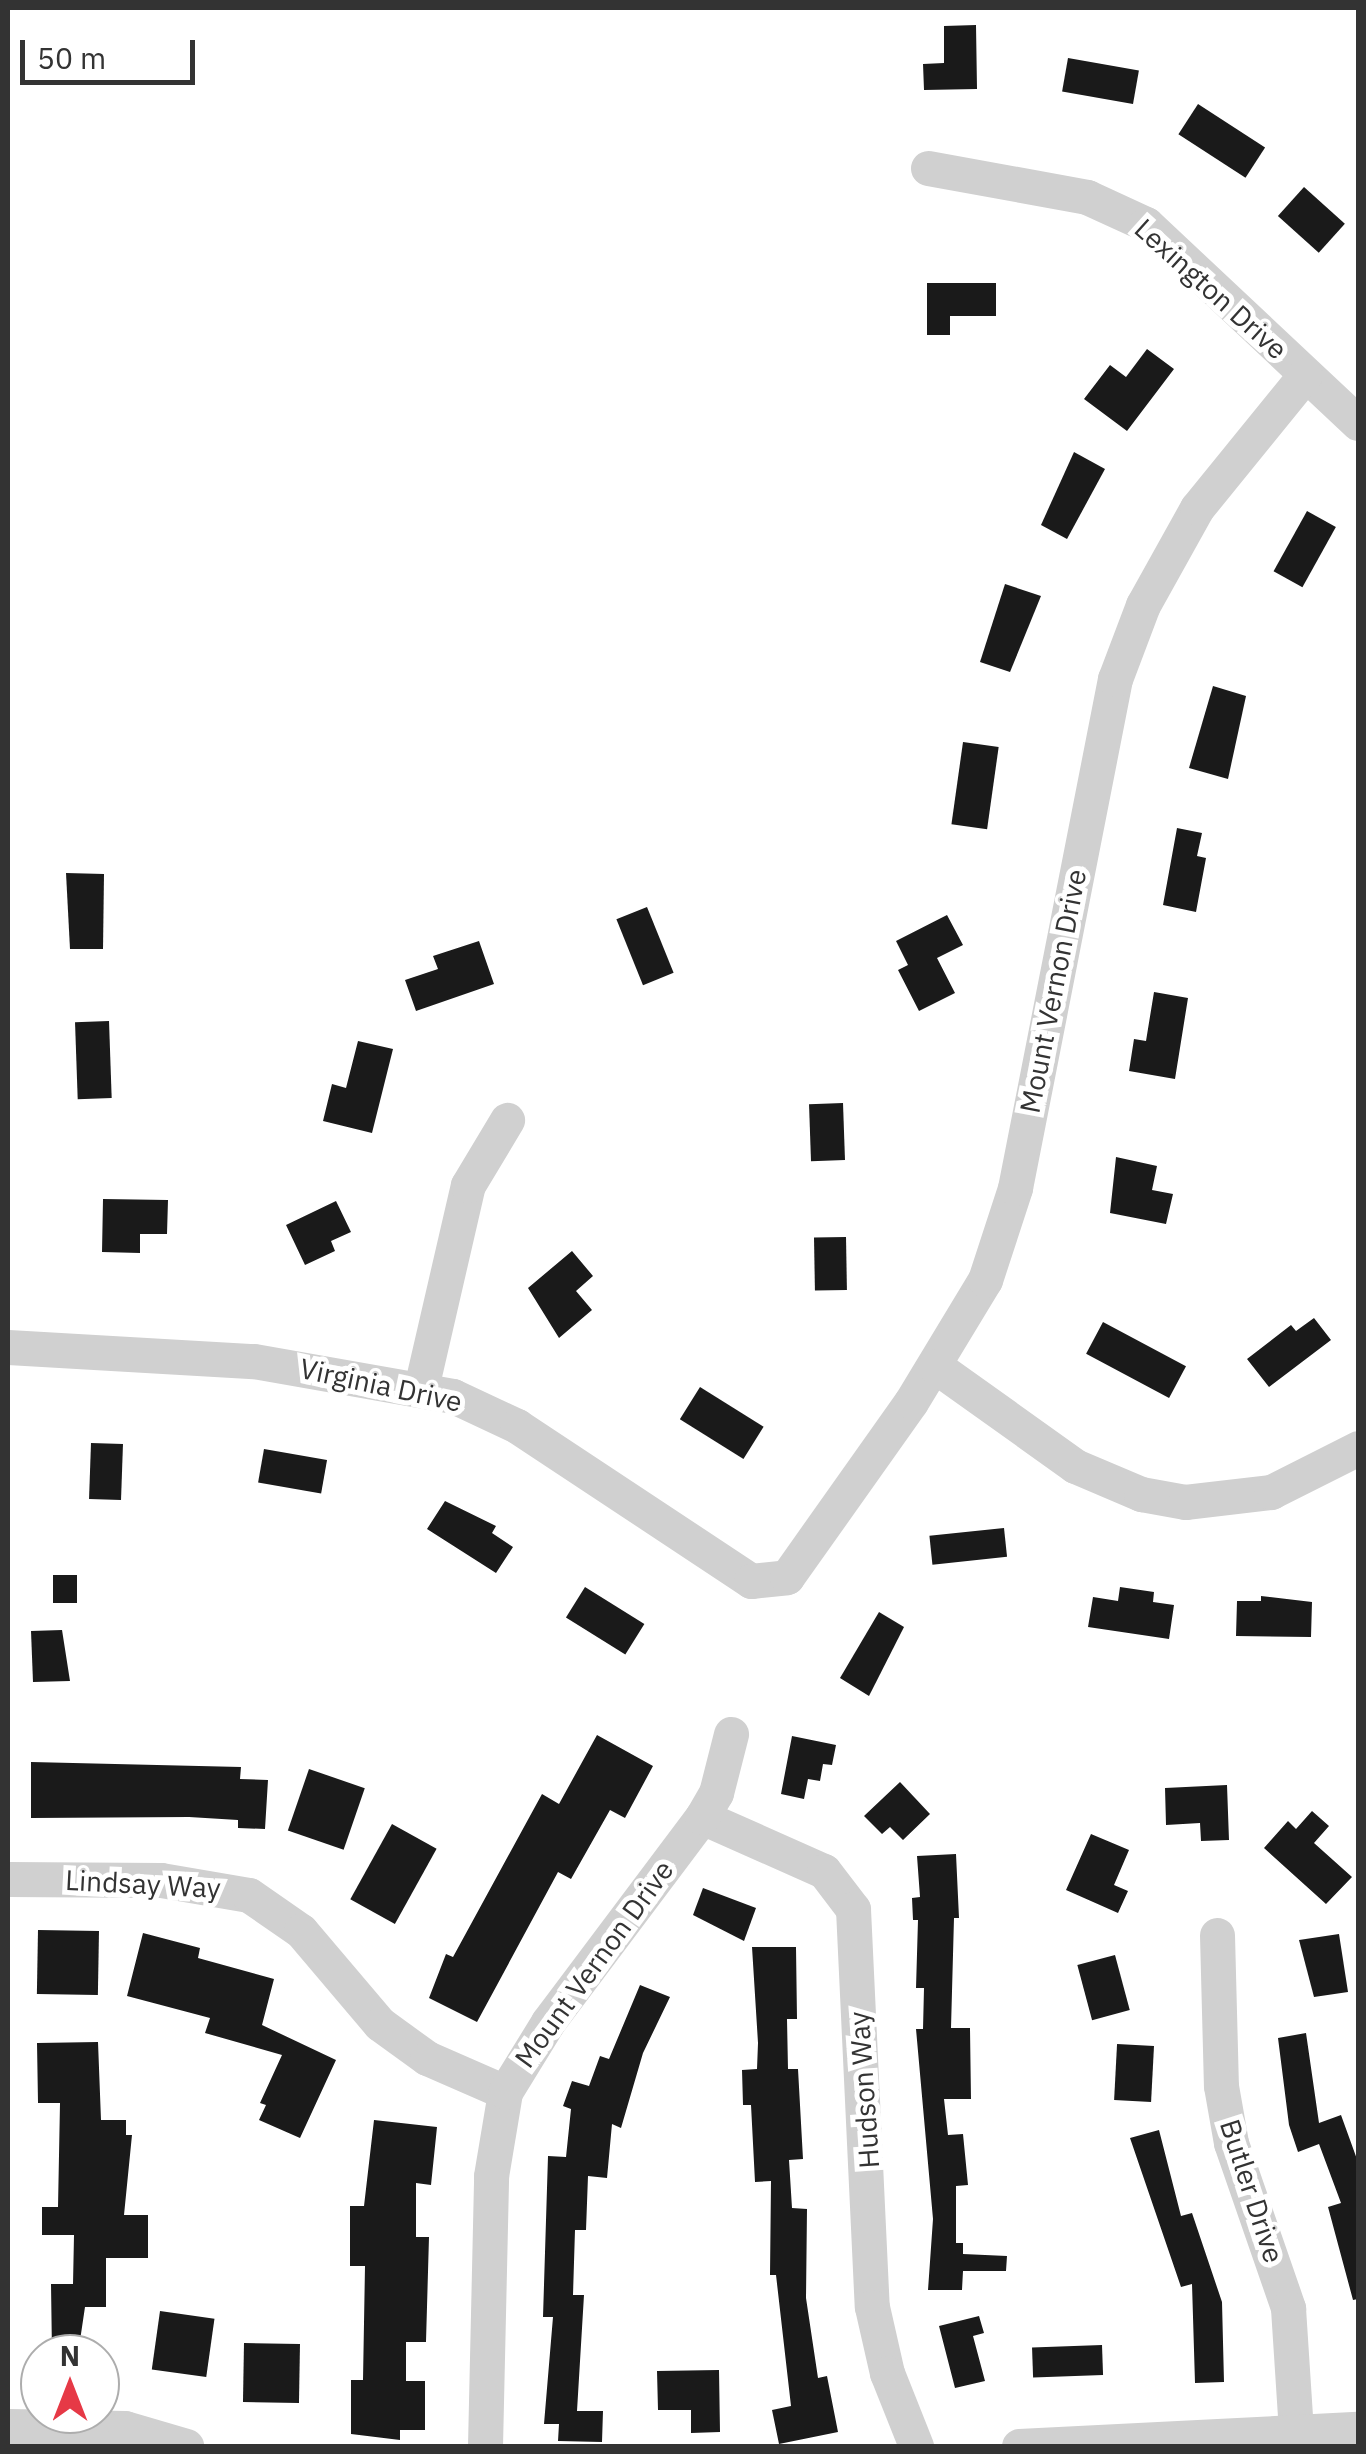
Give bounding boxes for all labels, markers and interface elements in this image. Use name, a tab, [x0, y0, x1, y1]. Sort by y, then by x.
scale bar	[25, 20, 200, 82]
text: 50 m	[37, 38, 106, 77]
street label: Lexington Drive	[1128, 212, 1294, 366]
street label: Mount Vernon Drive	[1013, 866, 1093, 1116]
street label: Virginia Drive	[297, 1351, 465, 1419]
street label: Mount Vernon Drive	[508, 1854, 680, 2074]
street label: Lindsay Way	[64, 1863, 222, 1905]
street label: Hudson Way	[842, 2010, 886, 2170]
street label: Butler Drive	[1213, 2115, 1291, 2267]
north arrow	[20, 2334, 120, 2434]
text: N	[60, 2337, 80, 2374]

